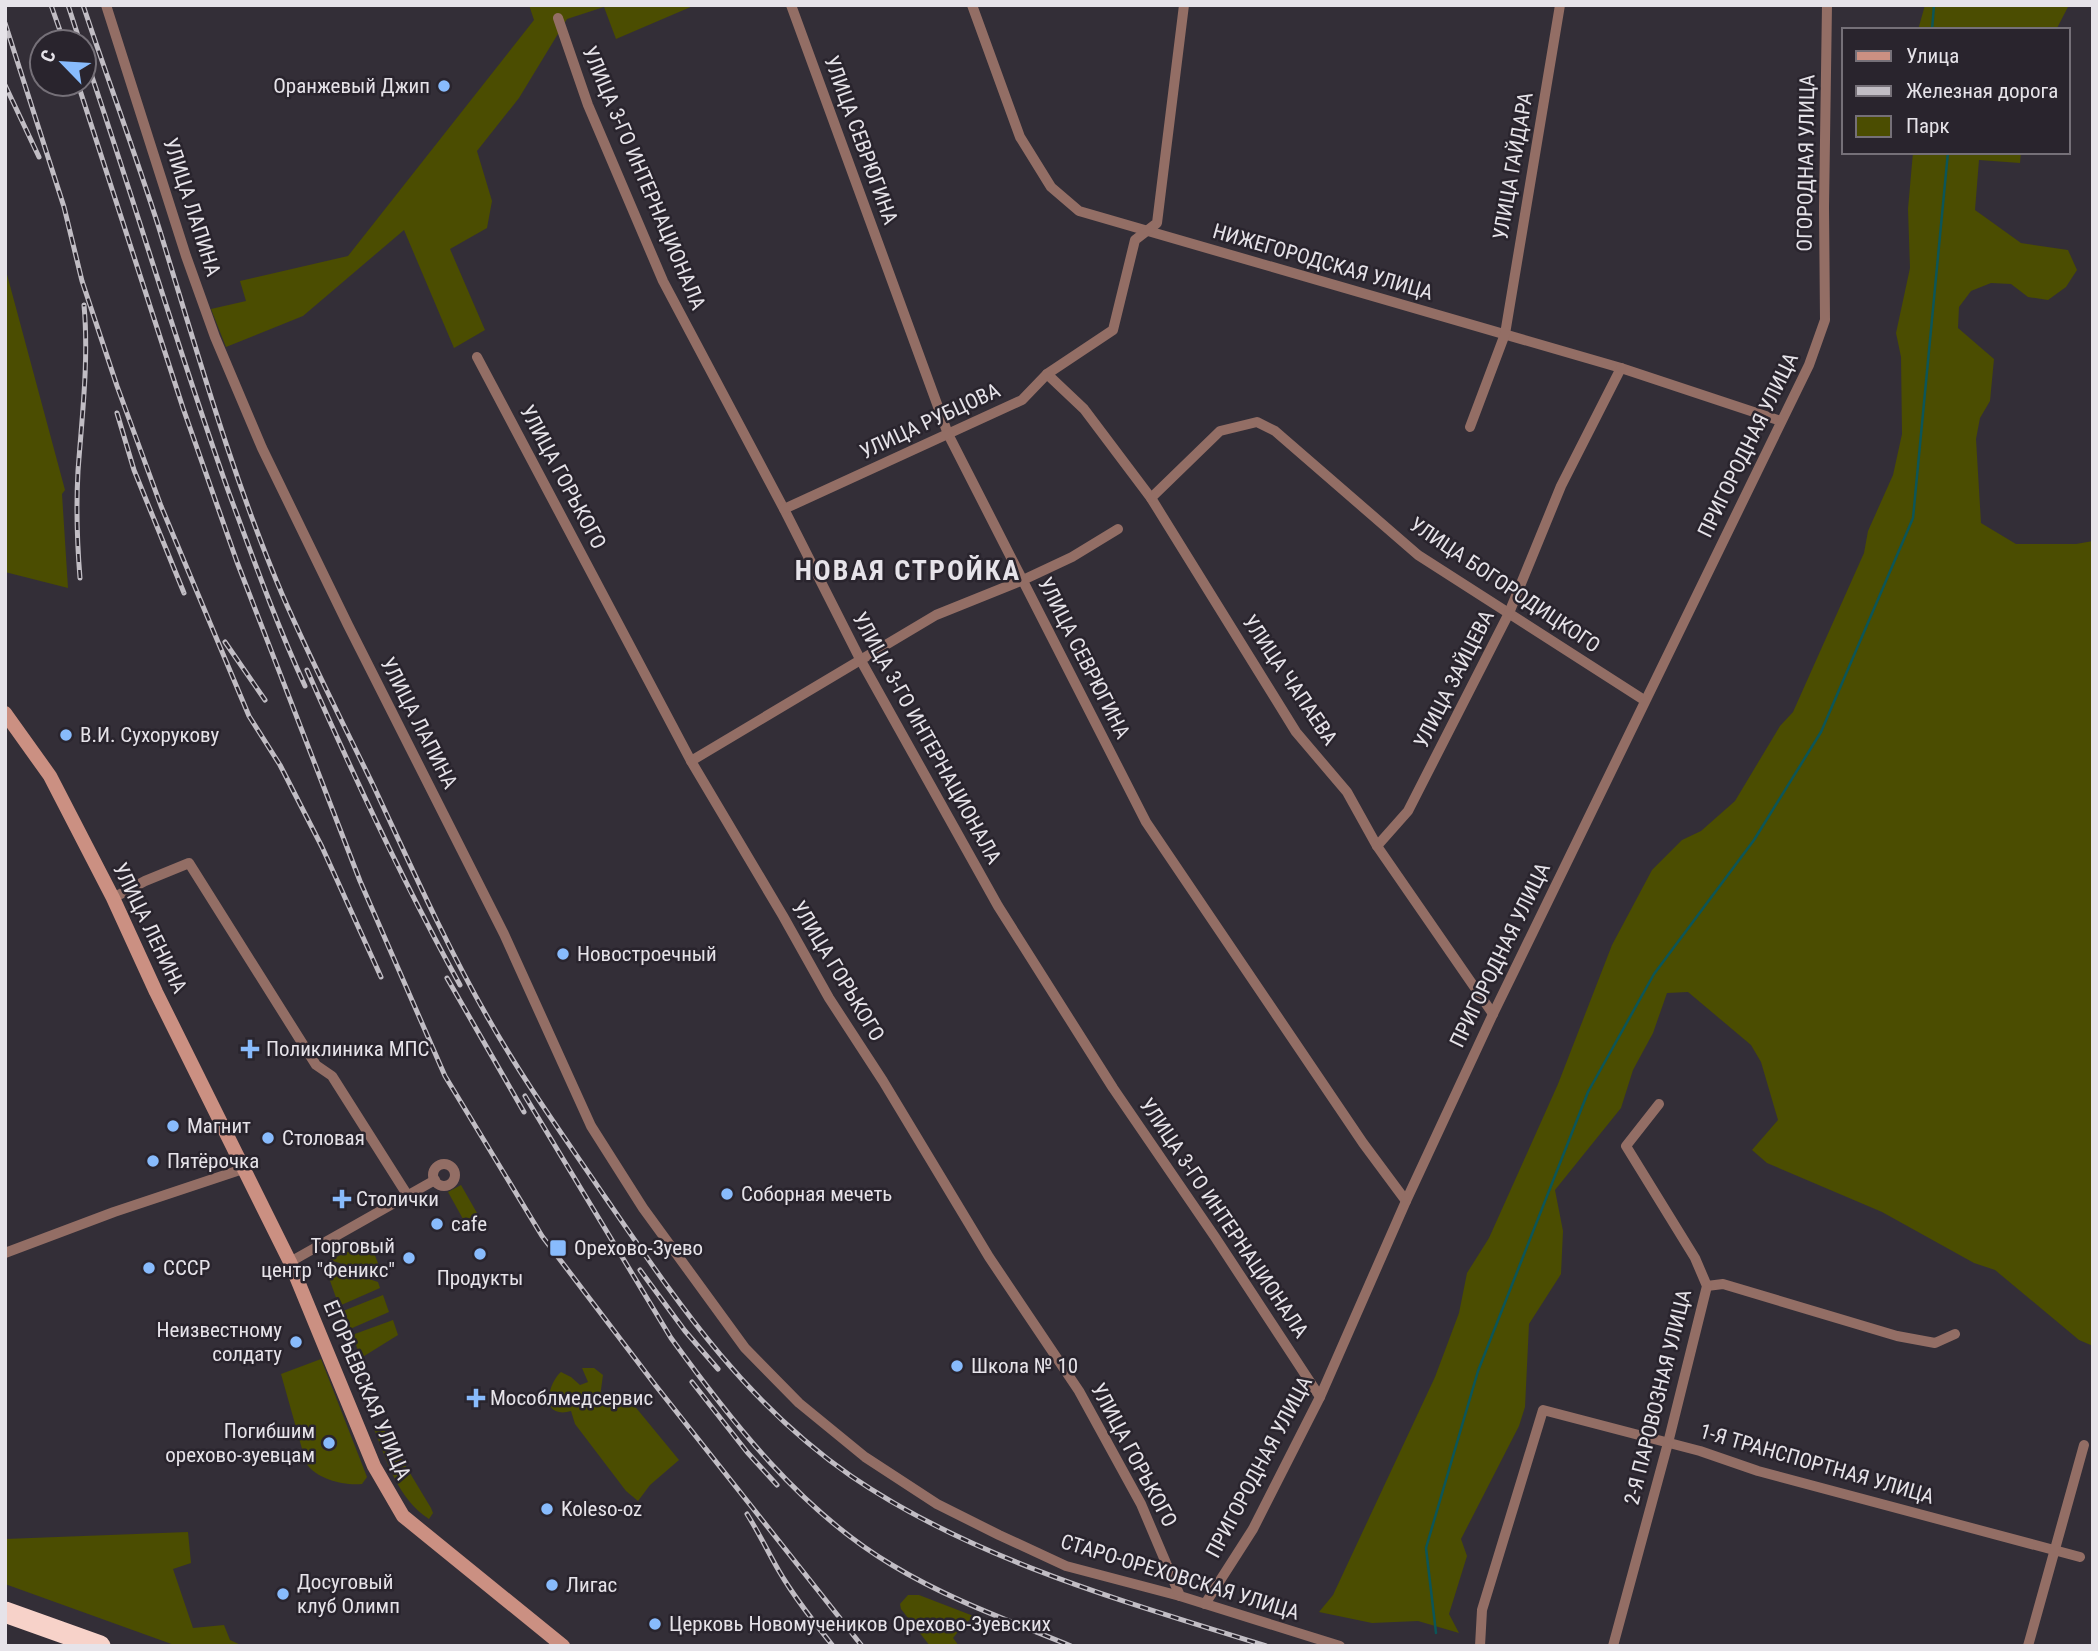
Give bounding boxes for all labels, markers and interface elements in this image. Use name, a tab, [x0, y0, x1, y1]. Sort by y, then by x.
north arrow	[28, 28, 98, 98]
legend	[1842, 28, 2070, 154]
street label: УЛИЦА 3-ГО ИНТЕРНАЦИОНАЛА	[577, 43, 711, 313]
text: Улица	[1906, 44, 1959, 68]
text: С	[35, 46, 61, 66]
street label: УЛИЦА СЕВРЮГИНА	[819, 52, 903, 228]
place label: Оранжевый Джип	[273, 74, 430, 98]
street label: ОГОРОДНАЯ УЛИЦА	[1792, 74, 1820, 252]
marker: Оранжевый Джип	[436, 78, 452, 94]
text: Железная дорога	[1906, 79, 2058, 103]
street label: УЛИЦА ГАЙДАРА	[1488, 90, 1538, 242]
text: Парк	[1906, 114, 1950, 138]
street label: УЛИЦА ЛАПИНА	[158, 135, 226, 279]
street label: НИЖЕГОРОДСКАЯ УЛИЦА	[1210, 219, 1436, 305]
street label: ПРИГОРОДНАЯ УЛИЦА	[1693, 349, 1803, 541]
street label: УЛИЦА РУБЦОВА	[856, 378, 1004, 464]
street label: УЛИЦА ГОРЬКОГО	[515, 401, 611, 553]
street label: УЛИЦА БОГОРОДИЦКОГО	[1405, 512, 1605, 658]
district label: НОВАЯ СТРОЙКА	[795, 554, 1021, 587]
street label: УЛИЦА СЕВРЮГИНА	[1033, 573, 1135, 743]
street label: УЛИЦА ЗАЙЦЕВА	[1409, 606, 1499, 752]
street label: УЛИЦА 3-ГО ИНТЕРНАЦИОНАЛА	[848, 608, 1006, 868]
street label: УЛИЦА ЧАПАЕВА	[1238, 610, 1342, 750]
street label: УЛИЦА ЛАПИНА	[376, 653, 462, 793]
place label: В.И. Сухорукову	[80, 723, 219, 747]
marker: В.И. Сухорукову	[58, 727, 74, 743]
street label: УЛИЦА ЛЕНИНА	[108, 859, 192, 997]
street label: ПРИГОРОДНАЯ УЛИЦА	[1445, 859, 1555, 1051]
street label: УЛИЦА ГОРЬКОГО	[787, 897, 889, 1045]
place label: Новостроечный	[577, 942, 717, 966]
marker: Новостроечный	[555, 946, 571, 962]
place label: Поликлиника МПС	[266, 1037, 429, 1061]
marker: Поликлиника МПС	[240, 1039, 260, 1059]
street label: УЛИЦА 3-ГО ИНТЕРНАЦИОНАЛА	[1135, 1094, 1313, 1342]
place label: Магнит	[187, 1114, 251, 1138]
marker: Магнит	[165, 1118, 181, 1134]
place label: Столовая	[282, 1126, 365, 1150]
marker: Столовая	[260, 1130, 276, 1146]
place label: Пятёрочка	[167, 1149, 259, 1173]
marker: Пятёрочка	[145, 1153, 161, 1169]
place label: Соборная мечеть	[741, 1182, 892, 1206]
marker: Соборная мечеть	[719, 1186, 735, 1202]
place label: Столички	[356, 1187, 439, 1211]
marker: Столички	[334, 1191, 350, 1207]
place label: cafe	[451, 1212, 487, 1236]
marker: cafe	[429, 1216, 445, 1232]
place label: Торговый центр "Феникс"	[261, 1234, 395, 1282]
place label: Орехово-Зуево	[574, 1236, 703, 1260]
marker: Орехово-Зуево	[548, 1238, 568, 1258]
marker: Продукты	[472, 1246, 488, 1262]
marker: Торговый центр "Феникс"	[401, 1250, 417, 1266]
place label: СССР	[163, 1256, 210, 1280]
marker: СССР	[141, 1260, 157, 1276]
place label: Продукты	[437, 1266, 523, 1290]
street label: 2-Я ПАРОВОЗНАЯ УЛИЦА	[1620, 1287, 1696, 1507]
street label: ЕГОРЬЕВСКАЯ УЛИЦА	[318, 1297, 416, 1483]
place label: Неизвестному солдату	[156, 1318, 282, 1366]
marker: Неизвестному солдату	[288, 1334, 304, 1350]
place label: Школа № 10	[971, 1354, 1078, 1378]
marker: Школа № 10	[949, 1358, 965, 1374]
street label: ПРИГОРОДНАЯ УЛИЦА	[1201, 1372, 1317, 1562]
street label: УЛИЦА ГОРЬКОГО	[1086, 1379, 1182, 1531]
place label: Мособлмедсервис	[490, 1386, 653, 1410]
marker: Мособлмедсервис	[468, 1390, 484, 1406]
place label: Погибшим орехово-зуевцам	[165, 1419, 315, 1467]
street label: 1-Я ТРАНСПОРТНАЯ УЛИЦА	[1697, 1419, 1937, 1509]
marker: Погибшим орехово-зуевцам	[321, 1435, 337, 1451]
place label: Koleso-oz	[561, 1497, 642, 1521]
marker: Koleso-oz	[539, 1501, 555, 1517]
street label: СТАРО-ОРЕХОВСКАЯ УЛИЦА	[1058, 1529, 1302, 1625]
place label: Досуговый клуб Олимп	[297, 1570, 400, 1618]
place label: Лигас	[566, 1573, 617, 1597]
marker: Лигас	[544, 1577, 560, 1593]
marker: Досуговый клуб Олимп	[275, 1586, 291, 1602]
place label: Церковь Новомучеников Орехово-Зуевских	[669, 1612, 1051, 1636]
marker: Церковь Новомучеников Орехово-Зуевских	[647, 1616, 663, 1632]

